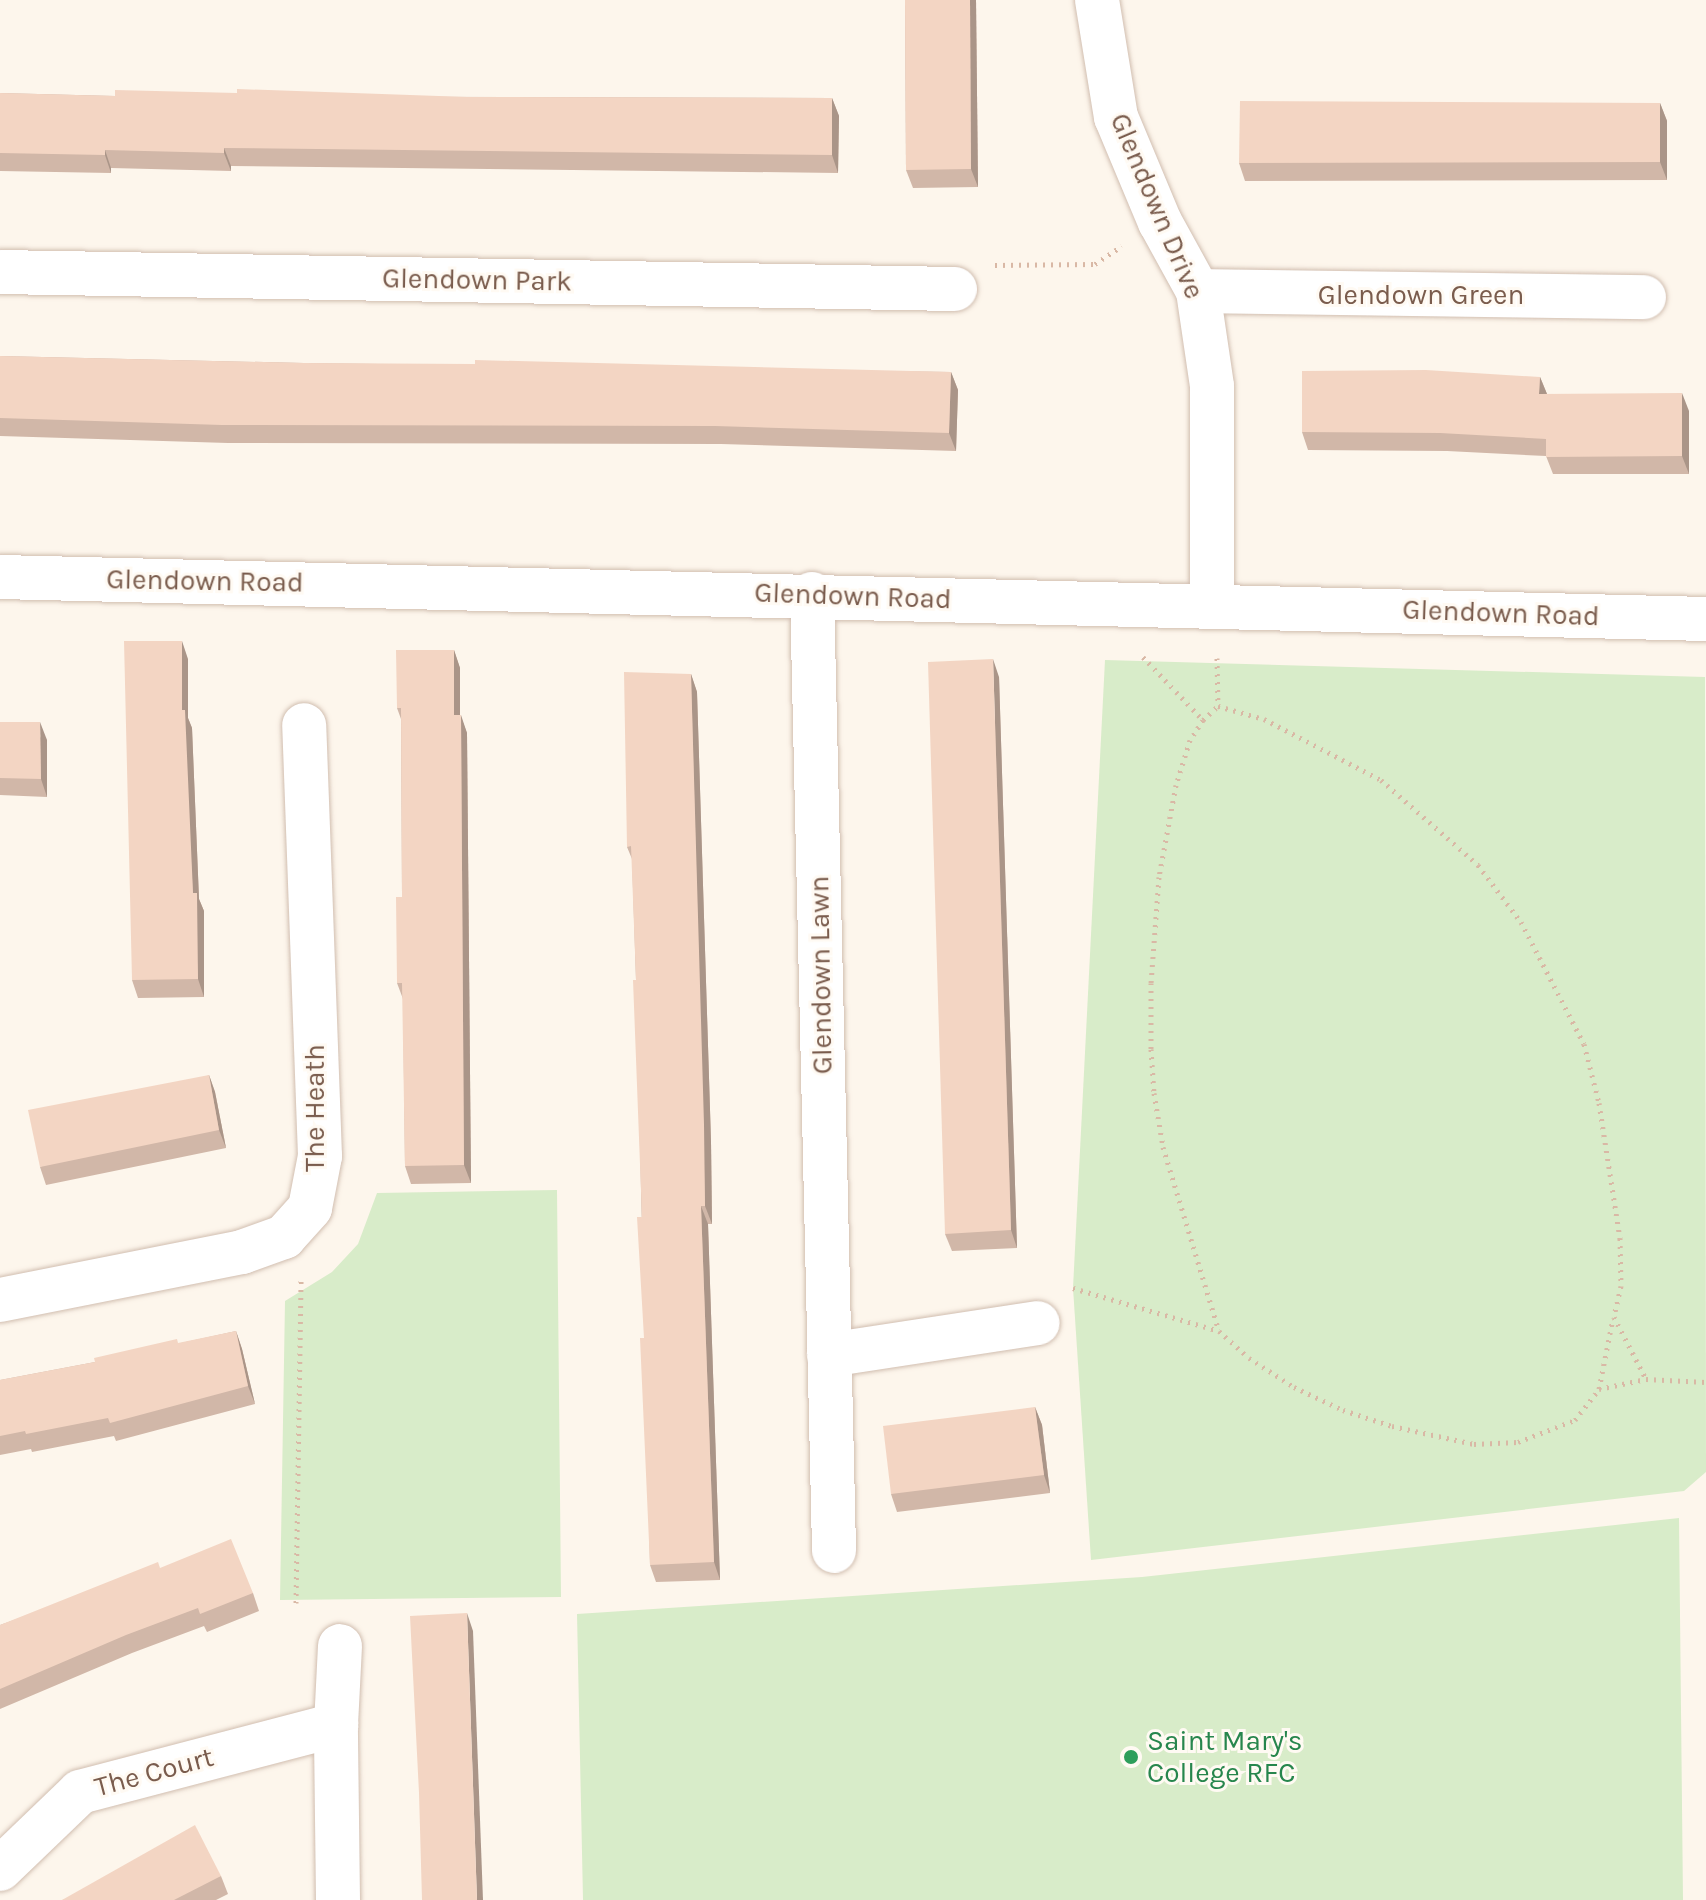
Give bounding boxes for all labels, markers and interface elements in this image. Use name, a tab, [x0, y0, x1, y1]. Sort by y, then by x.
street label: Glendown Drive	[1103, 108, 1211, 304]
street label: Glendown Park	[382, 262, 572, 298]
street label: Glendown Green	[1318, 278, 1524, 312]
street label: Glendown Road	[106, 562, 304, 600]
street label: Glendown Road	[754, 576, 952, 616]
street label: Glendown Road	[1402, 593, 1600, 633]
street label: Glendown Lawn	[802, 875, 840, 1075]
street label: The Heath	[298, 1044, 332, 1172]
place label: Saint Mary's College RFC	[1147, 1724, 1303, 1790]
street label: The Court	[91, 1740, 217, 1804]
marker: Saint Mary's College RFC	[1122, 1748, 1140, 1766]

